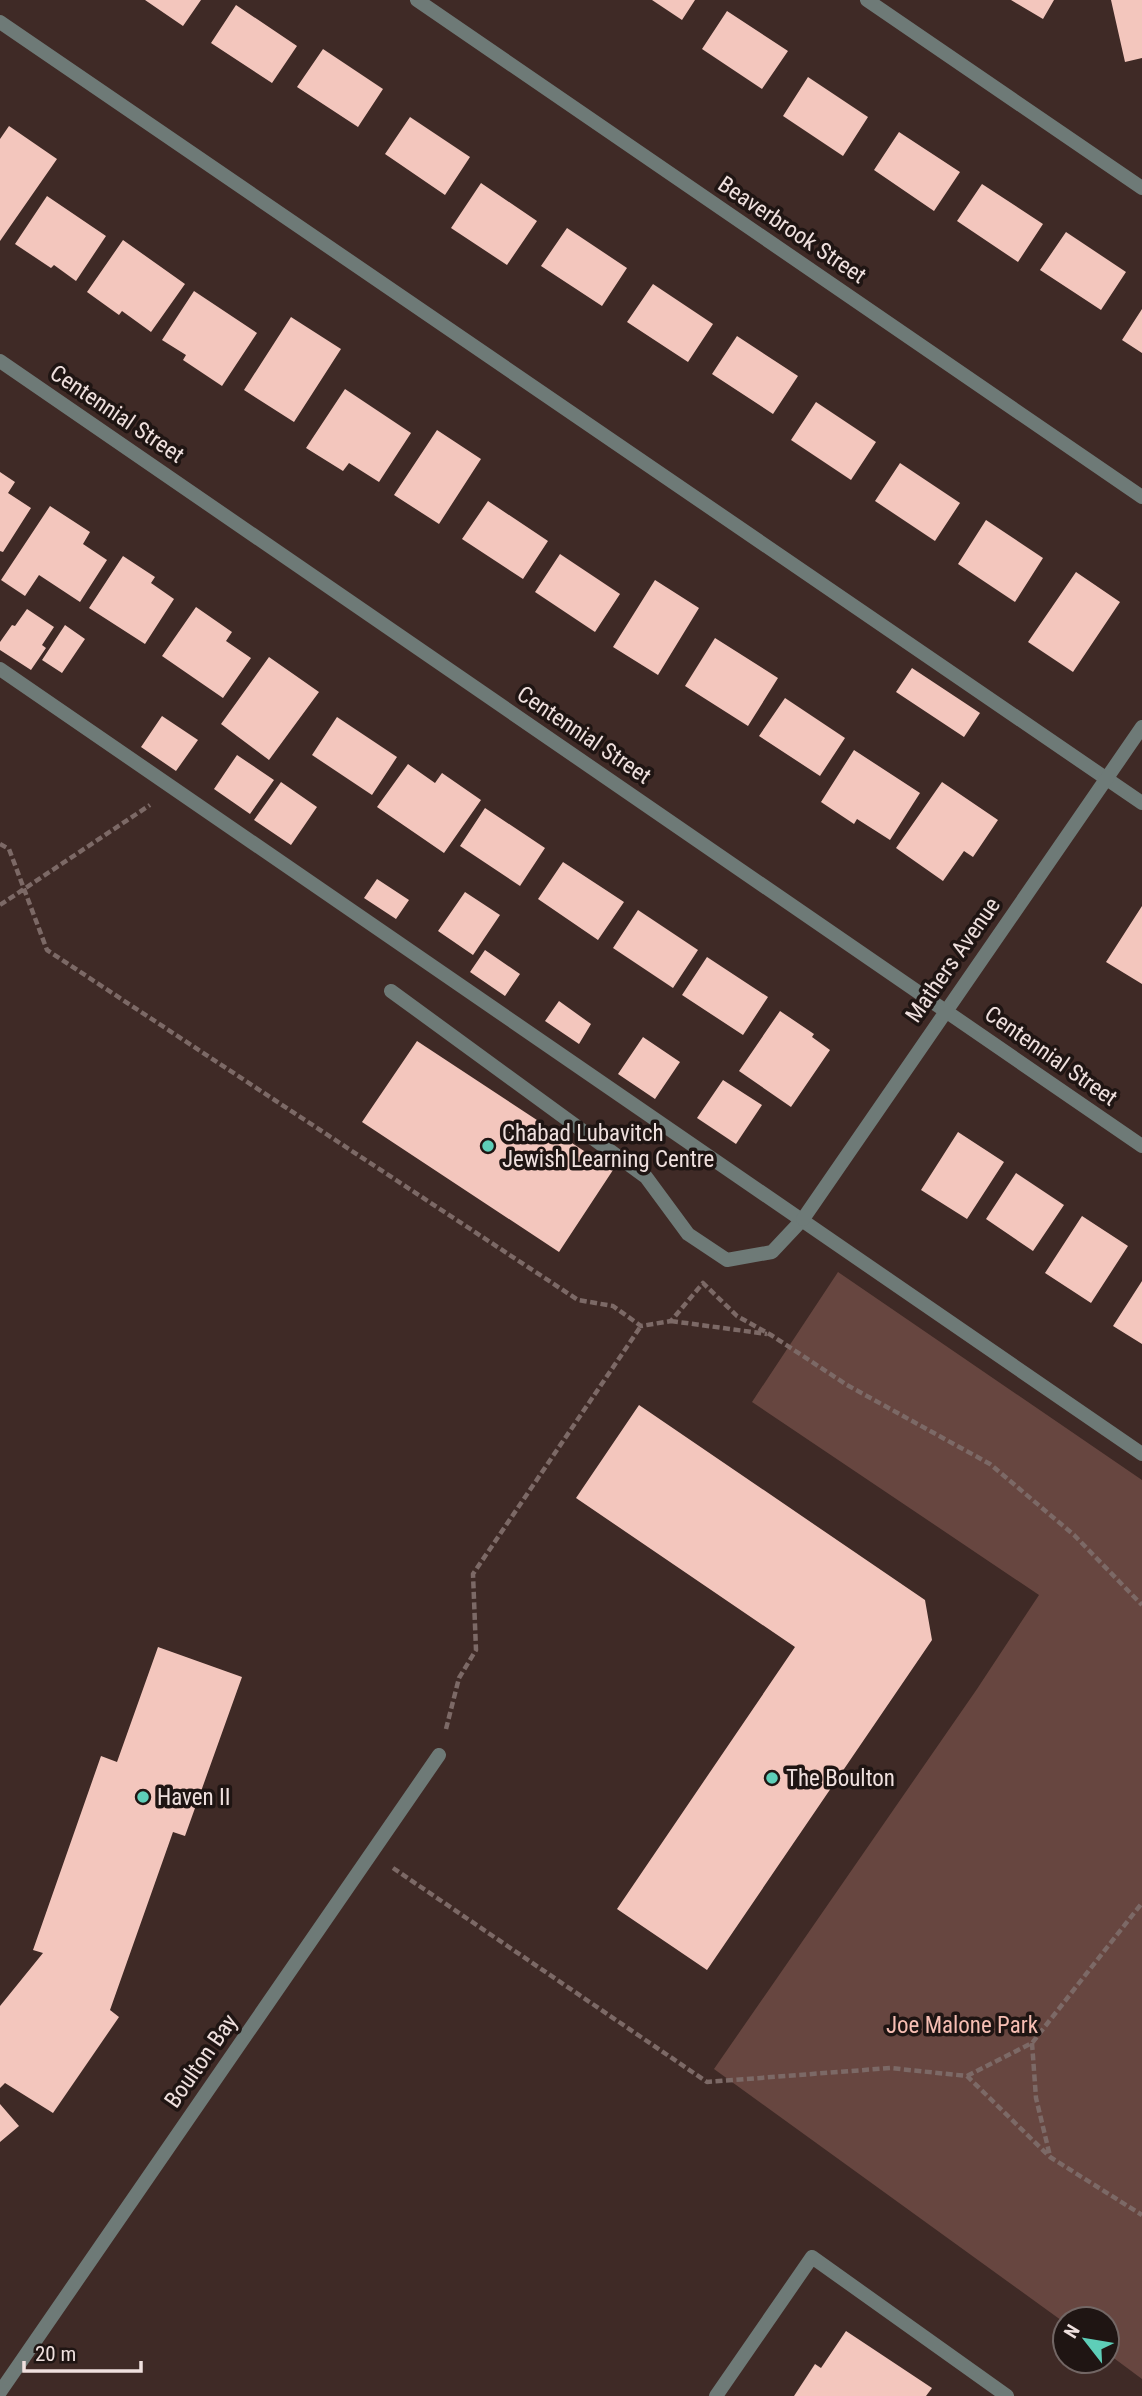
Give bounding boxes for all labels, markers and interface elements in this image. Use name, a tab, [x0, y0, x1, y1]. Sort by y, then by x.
street label: Beaverbrook Street	[713, 171, 871, 289]
street label: Centennial Street	[45, 359, 189, 469]
street label: Centennial Street	[512, 680, 656, 790]
street label: Mathers Avenue	[900, 892, 1006, 1028]
street label: Centennial Street	[980, 1000, 1122, 1112]
place label: Chabad Lubavitch Jewish Learning Centre	[502, 1120, 714, 1173]
marker: Chabad Lubavitch Jewish Learning Centre	[480, 1138, 496, 1154]
place label: The Boulton	[786, 1765, 895, 1792]
marker: The Boulton	[764, 1770, 780, 1786]
place label: Haven II	[157, 1784, 231, 1811]
marker: Haven II	[135, 1789, 151, 1805]
street label: Boulton Bay	[159, 2009, 243, 2113]
park label: Joe Malone Park	[886, 2012, 1039, 2039]
north arrow	[1051, 2305, 1121, 2375]
text: N	[1059, 2321, 1085, 2342]
scale bar	[24, 2330, 142, 2374]
text: 20 m	[35, 2342, 76, 2366]

